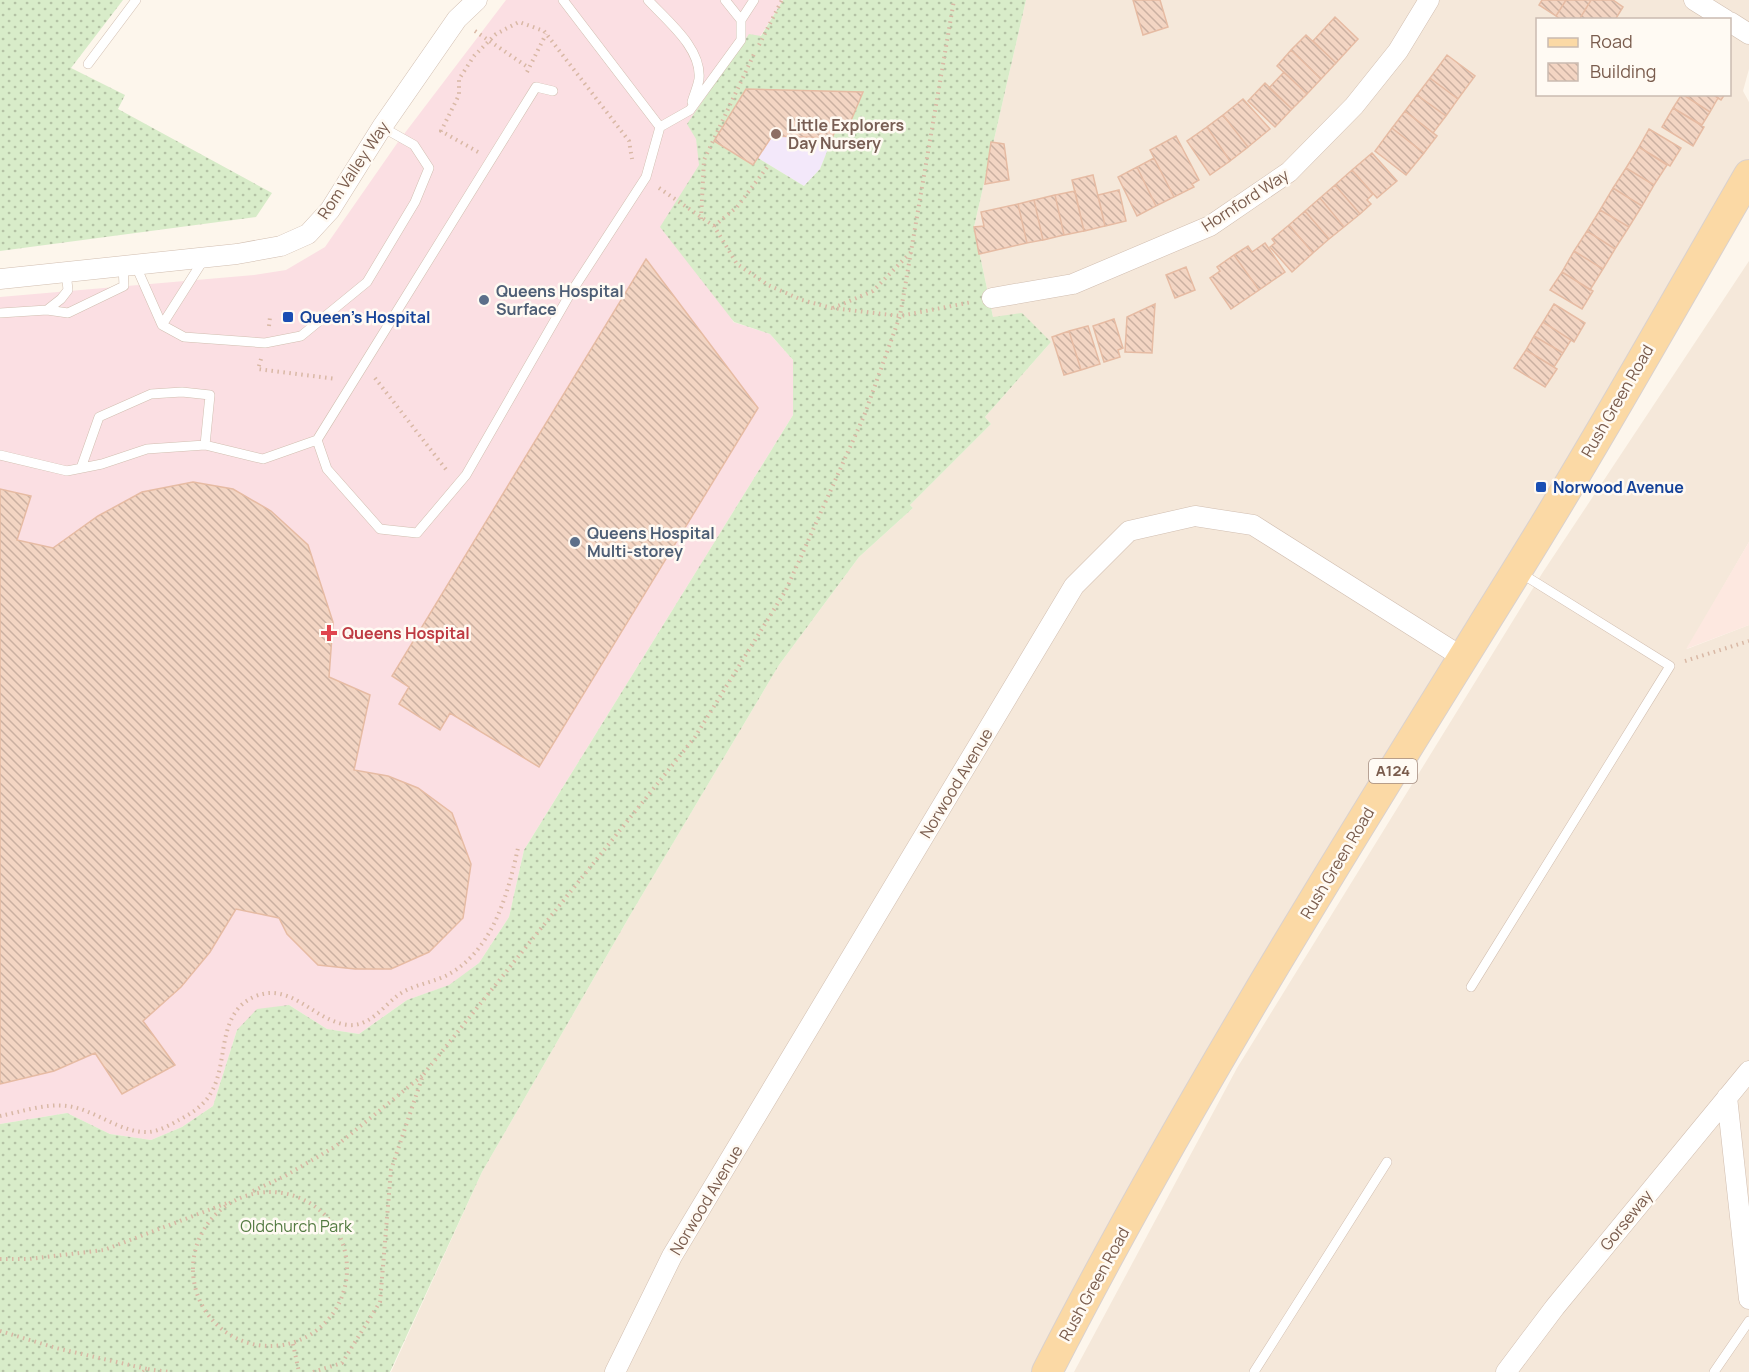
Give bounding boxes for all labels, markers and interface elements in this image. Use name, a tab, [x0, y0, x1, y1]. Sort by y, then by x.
legend	[1536, 18, 1731, 96]
text: Road	[1590, 29, 1633, 53]
text: Building	[1590, 59, 1656, 83]
place label: Little Explorers Day Nursery	[788, 114, 905, 154]
street label: Rom Valley Way	[312, 116, 394, 223]
marker: Little Explorers Day Nursery	[769, 127, 783, 141]
street label: Hornford Way	[1197, 163, 1293, 236]
place label: Queens Hospital Surface	[496, 280, 624, 320]
marker: Queens Hospital Surface	[477, 293, 491, 307]
place label: Queen's Hospital	[300, 306, 430, 328]
marker: Queen's Hospital	[281, 310, 295, 324]
street label: Rush Green Road	[1576, 341, 1658, 461]
place label: Norwood Avenue	[1553, 476, 1684, 498]
marker: Norwood Avenue	[1534, 480, 1548, 494]
place label: Queens Hospital Multi-storey	[587, 522, 715, 562]
marker: Queens Hospital Multi-storey	[568, 535, 582, 549]
place label: Queens Hospital	[342, 622, 470, 644]
marker: Queens Hospital	[320, 624, 338, 642]
street label: Norwood Avenue	[915, 724, 997, 842]
road number: A124	[1369, 759, 1417, 783]
street label: Rush Green Road	[1295, 803, 1379, 923]
street label: Norwood Avenue	[665, 1141, 747, 1259]
street label: Gorseway	[1595, 1185, 1658, 1255]
park label: Oldchurch Park	[240, 1215, 353, 1237]
street label: Rush Green Road	[1054, 1223, 1134, 1345]

